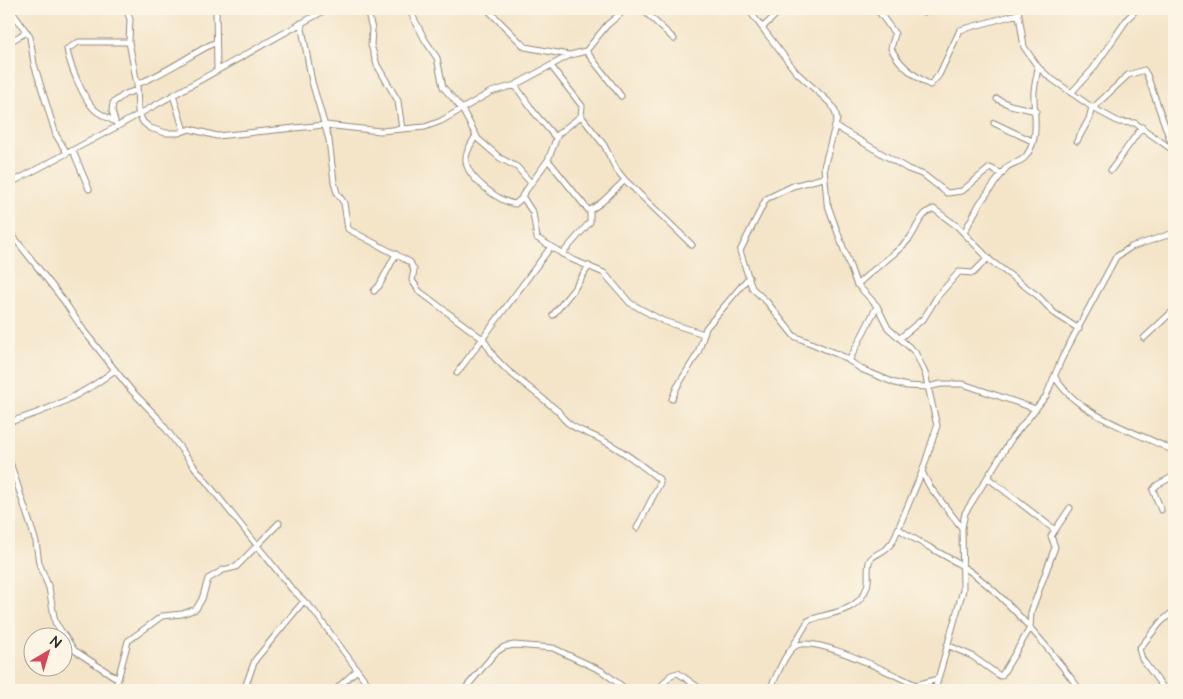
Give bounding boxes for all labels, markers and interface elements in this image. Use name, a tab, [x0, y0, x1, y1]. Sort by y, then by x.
north arrow	[22, 626, 72, 676]
text: N	[46, 632, 65, 653]

